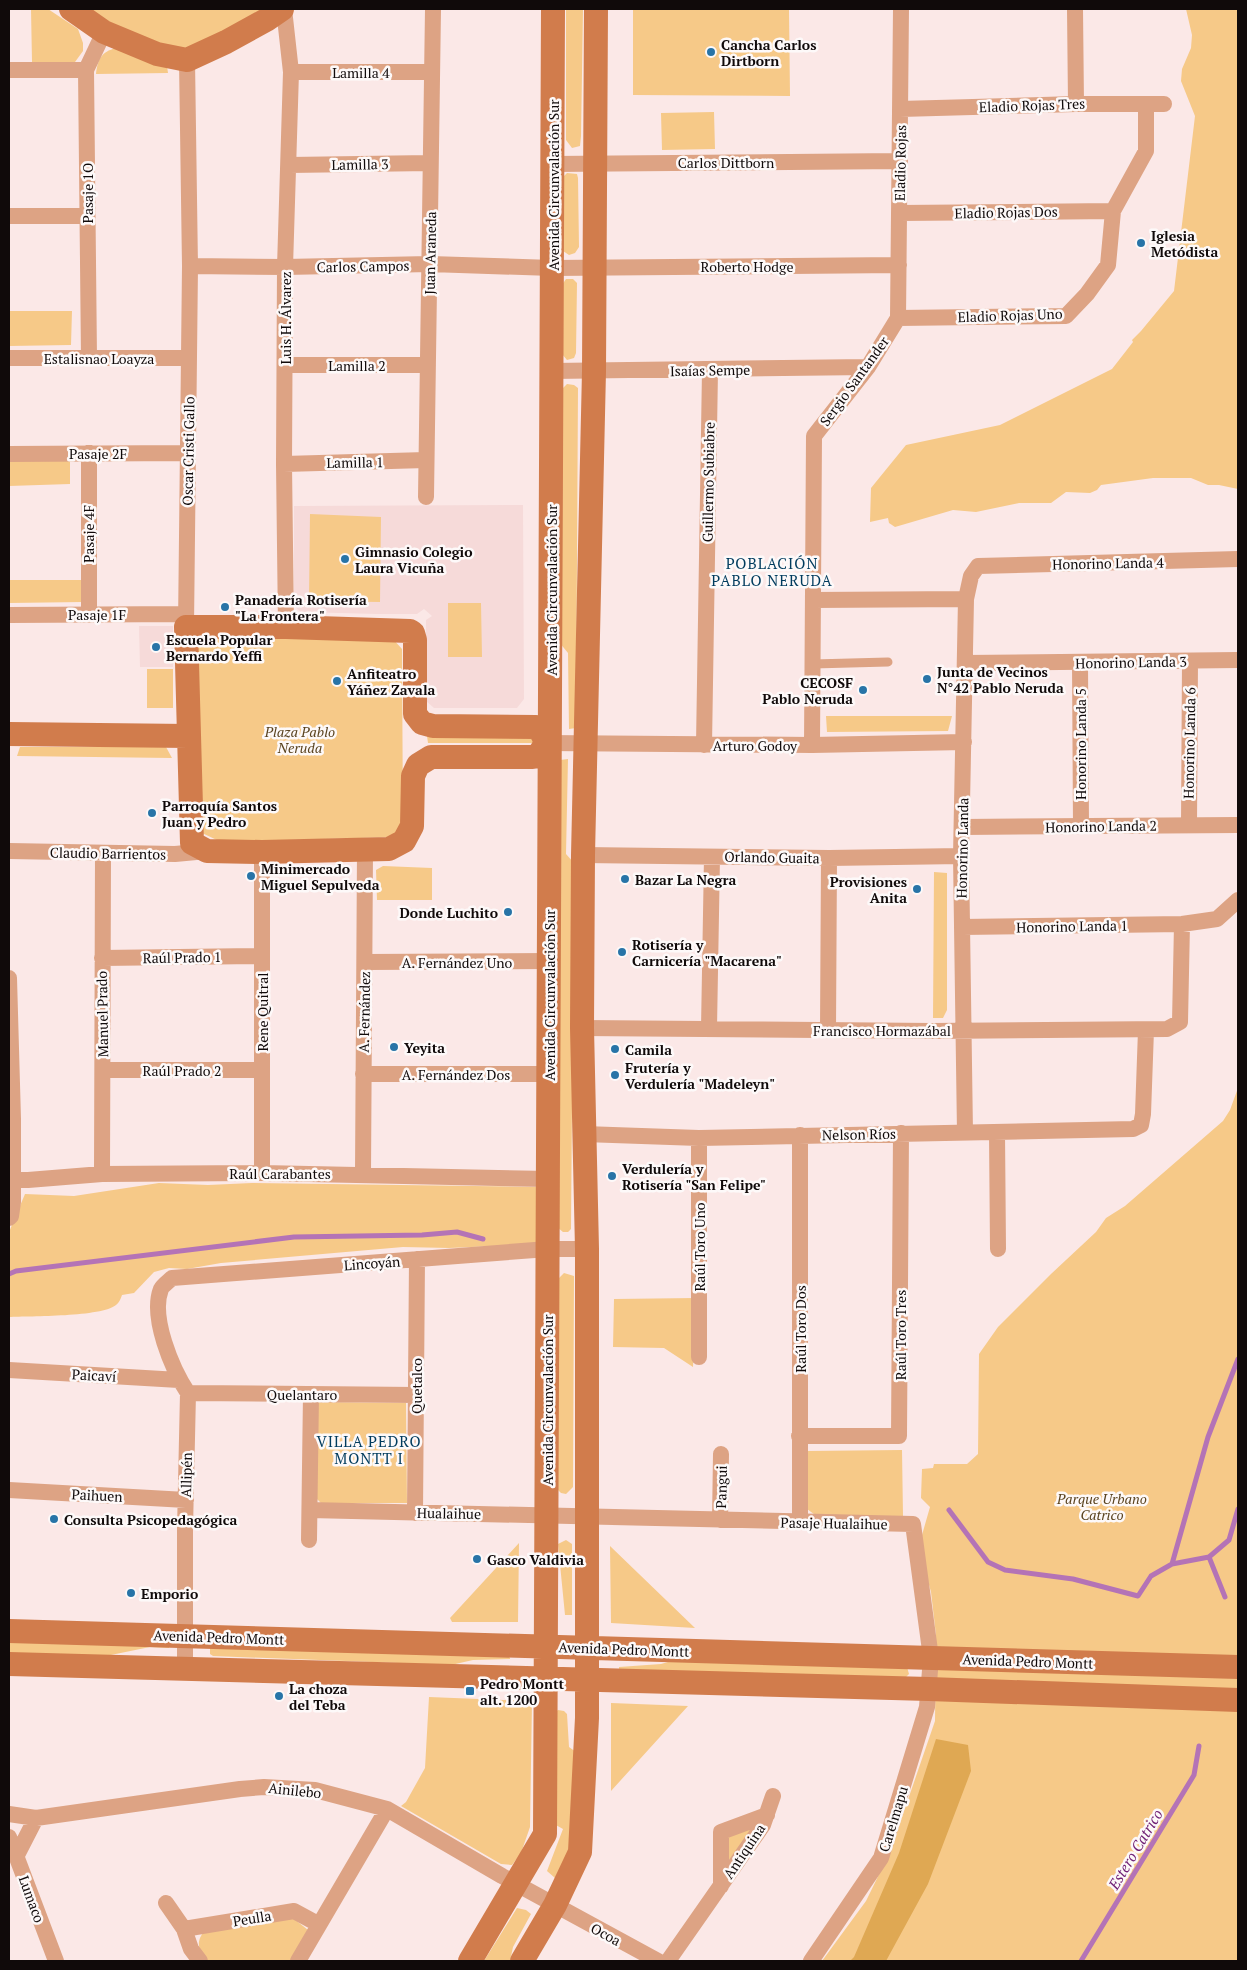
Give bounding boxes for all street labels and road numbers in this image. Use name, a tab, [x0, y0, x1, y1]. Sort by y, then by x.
street label: Lamilla 4	[332, 63, 390, 82]
street label: Eladio Rojas Tres	[979, 94, 1085, 116]
street label: Avenida Circunvalación Sur	[544, 99, 563, 271]
street label: Eladio Rojas	[890, 125, 910, 201]
street label: Carlos Dittborn	[678, 153, 775, 172]
street label: Lamilla 3	[331, 154, 389, 174]
street label: Pasaje 1O	[78, 163, 97, 223]
street label: Eladio Rojas Dos	[954, 202, 1058, 222]
street label: Juan Araneda	[420, 211, 440, 295]
street label: Carlos Campos	[316, 256, 410, 276]
street label: Roberto Hodge	[701, 257, 793, 276]
street label: Luis H. Álvarez	[276, 271, 295, 365]
street label: Eladio Rojas Uno	[957, 304, 1063, 326]
street label: Sergio Santander	[815, 332, 893, 430]
street label: Estalisnao Loayza	[44, 349, 154, 368]
street label: Lamilla 2	[328, 356, 386, 375]
street label: Isaías Sempe	[670, 360, 750, 380]
street label: Oscar Cristi Gallo	[178, 396, 198, 506]
street label: Guillermo Subiabre	[697, 422, 719, 542]
street label: Pasaje 2F	[69, 444, 127, 463]
street label: Lamilla 1	[326, 452, 384, 472]
street label: Avenida Circunvalación Sur	[542, 504, 561, 676]
street label: Pasaje 4F	[79, 505, 98, 563]
street label: Honorino Landa 4	[1052, 553, 1165, 573]
street label: Pasaje 1F	[68, 605, 126, 624]
street label: Honorino Landa 3	[1075, 652, 1187, 672]
street label: Honorino Landa 6	[1179, 686, 1199, 799]
street label: Honorino Landa 5	[1071, 688, 1090, 800]
street label: Arturo Godoy	[713, 736, 798, 755]
street label: Honorino Landa	[952, 797, 972, 899]
street label: Honorino Landa 2	[1045, 816, 1157, 836]
street label: Claudio Barrientos	[50, 842, 166, 864]
street label: Orlando Guaita	[724, 847, 820, 867]
street label: Avenida Circunvalación Sur	[540, 909, 559, 1081]
street label: Honorino Landa 1	[1016, 916, 1128, 936]
street label: Raúl Prado 1	[142, 947, 222, 967]
street label: A. Fernández Uno	[402, 953, 512, 972]
street label: Manuel Prado	[92, 970, 112, 1057]
street label: A. Fernández	[354, 971, 374, 1053]
street label: Rene Quitral	[253, 973, 272, 1051]
street label: Francisco Hormazábal	[813, 1021, 951, 1040]
street label: Raúl Prado 2	[143, 1061, 221, 1080]
street label: A. Fernández Dos	[402, 1065, 510, 1084]
street label: Nelson Ríos	[822, 1124, 896, 1144]
street label: Raúl Carabantes	[229, 1164, 331, 1183]
street label: Raúl Toro Uno	[690, 1202, 709, 1292]
street label: Lincoyán	[343, 1252, 401, 1274]
street label: Raúl Toro Dos	[791, 1285, 810, 1373]
street label: Raúl Toro Tres	[891, 1290, 910, 1380]
street label: Avenida Circunvalación Sur	[538, 1314, 557, 1486]
street label: Quetalco	[407, 1358, 426, 1414]
street label: Paicaví	[71, 1364, 118, 1386]
street label: Quelantaro	[267, 1385, 337, 1404]
street label: Allipén	[176, 1451, 196, 1498]
street label: Pangui	[711, 1465, 731, 1509]
street label: Paihuen	[71, 1484, 124, 1506]
street label: Hualaihue	[417, 1503, 481, 1523]
street label: Pasaje Hualaihue	[780, 1513, 888, 1533]
street label: Avenida Pedro Montt	[153, 1625, 286, 1649]
street label: Avenida Pedro Montt	[558, 1637, 691, 1661]
street label: Avenida Pedro Montt	[962, 1649, 1095, 1673]
street label: Ainilebo	[268, 1778, 323, 1802]
street label: Carelmapu	[874, 1784, 912, 1854]
street label: Antiquina	[719, 1820, 769, 1882]
street label: Lumaco	[15, 1873, 49, 1925]
street label: Peulla	[232, 1906, 272, 1930]
street label: Ocoa	[588, 1918, 624, 1950]

